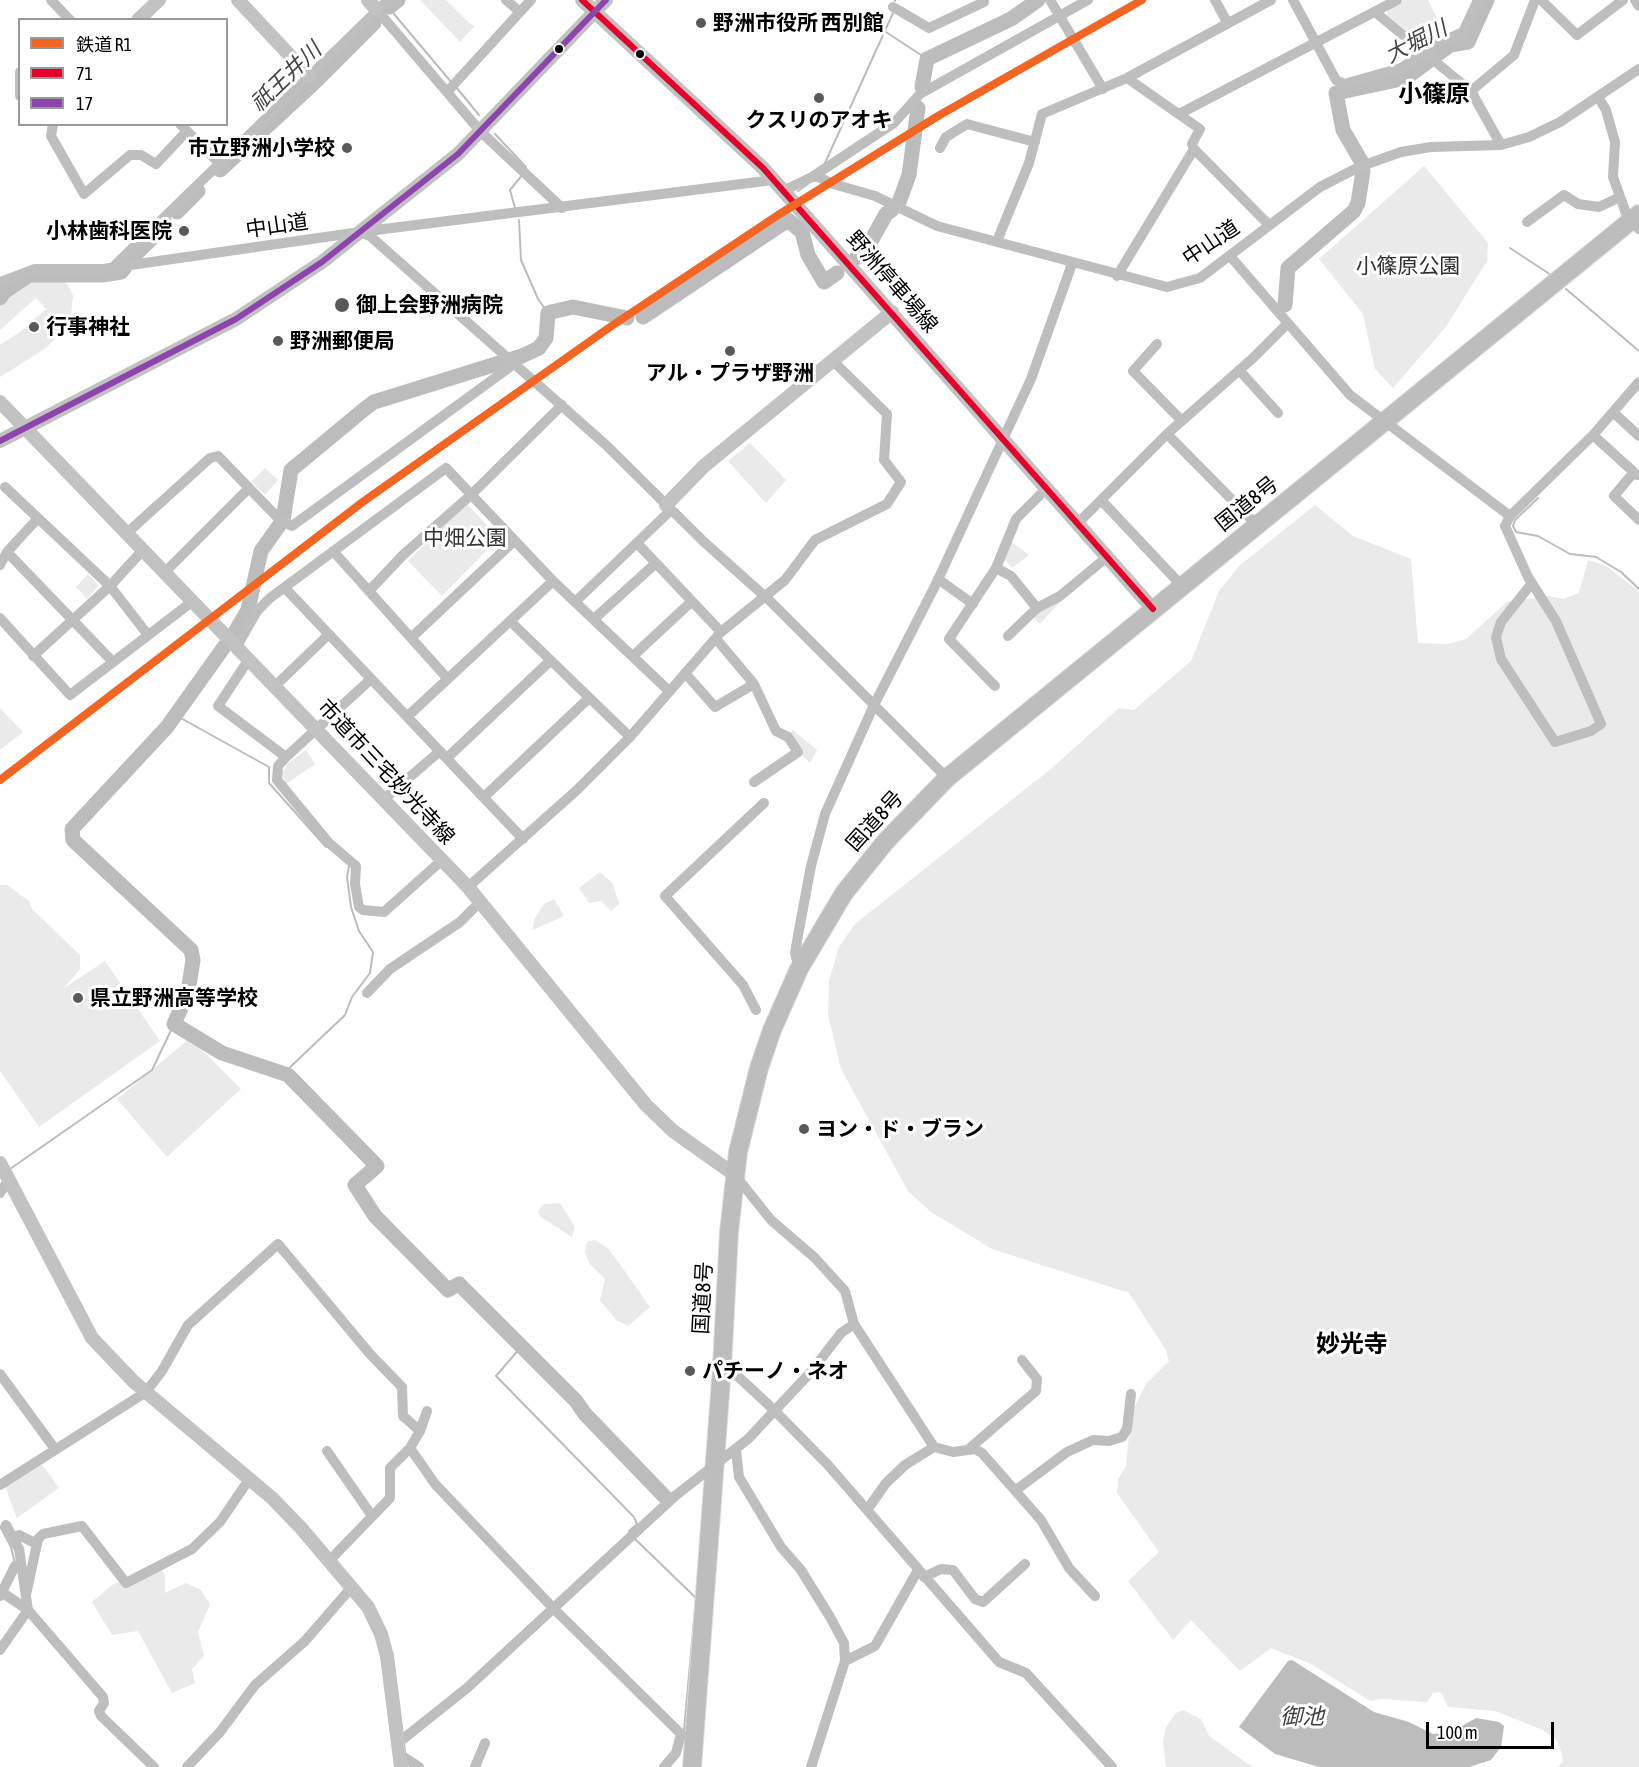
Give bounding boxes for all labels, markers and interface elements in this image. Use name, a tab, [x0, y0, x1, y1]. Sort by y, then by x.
place label: 野洲市役所 西別館	[713, 10, 884, 36]
water label: 大堀川	[1381, 15, 1451, 69]
marker: 野洲市役所 西別館	[694, 16, 708, 30]
legend	[18, 18, 228, 126]
text: 鉄道 R1	[76, 34, 132, 55]
water label: 祇王井川	[245, 37, 327, 117]
unlabelled marker	[553, 43, 565, 55]
unlabelled marker	[634, 48, 646, 60]
text: 71	[76, 63, 93, 84]
district label: 小篠原	[1398, 80, 1470, 108]
marker: クスリのアオキ	[812, 91, 826, 105]
text: 17	[76, 93, 93, 114]
place label: クスリのアオキ	[746, 107, 892, 133]
place label: 市立野洲小学校	[188, 135, 335, 161]
marker: 市立野洲小学校	[340, 141, 354, 155]
street label: 中山道	[244, 209, 310, 243]
street label: 中山道	[1178, 215, 1244, 271]
place label: 小林歯科医院	[46, 218, 172, 244]
marker: 小林歯科医院	[177, 224, 191, 238]
street label: 野洲停車場線	[841, 226, 943, 338]
park label: 小篠原公園	[1356, 253, 1460, 279]
place label: 御上会野洲病院	[356, 292, 503, 318]
marker: 御上会野洲病院	[333, 296, 351, 314]
place label: 行事神社	[46, 314, 130, 340]
marker: 行事神社	[27, 320, 41, 334]
place label: 野洲郵便局	[290, 328, 395, 354]
marker: 野洲郵便局	[271, 334, 285, 348]
marker: アル・プラザ野洲	[723, 344, 737, 358]
place label: アル・プラザ野洲	[646, 360, 814, 386]
street label: 国道8号	[1211, 471, 1283, 537]
park label: 中畑公園	[423, 525, 507, 551]
street label: 市道市三宅妙光寺線	[312, 694, 460, 850]
street label: 国道8号	[841, 785, 909, 857]
place label: 県立野洲高等学校	[90, 985, 258, 1011]
marker: 県立野洲高等学校	[71, 991, 85, 1005]
place label: ヨン・ド・ブラン	[816, 1116, 984, 1142]
marker: ヨン・ド・ブラン	[797, 1122, 811, 1136]
street label: 国道8号	[689, 1261, 717, 1335]
district label: 妙光寺	[1316, 1330, 1388, 1358]
place label: パチーノ・ネオ	[702, 1358, 849, 1384]
marker: パチーノ・ネオ	[683, 1364, 697, 1378]
water label: 御池	[1280, 1704, 1324, 1730]
scale bar	[1429, 1710, 1556, 1748]
text: 100 m	[1437, 1722, 1478, 1743]

